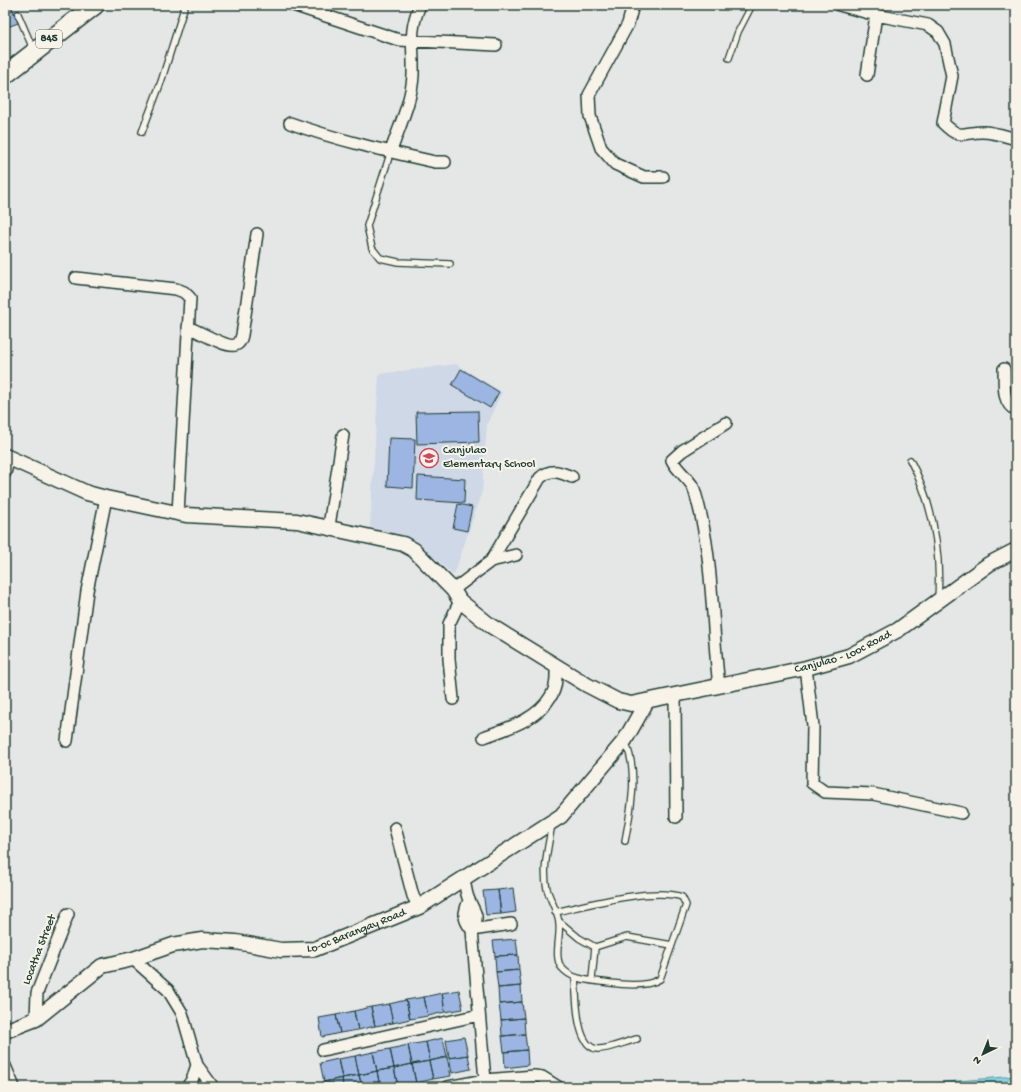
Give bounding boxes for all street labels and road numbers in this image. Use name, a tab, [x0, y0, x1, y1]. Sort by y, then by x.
road number: 845	[36, 30, 62, 48]
street label: Canjulao - Looc Road	[793, 627, 895, 677]
street label: Lo-oc Barangay Road	[307, 906, 409, 956]
street label: Locatha Street	[20, 912, 60, 987]

